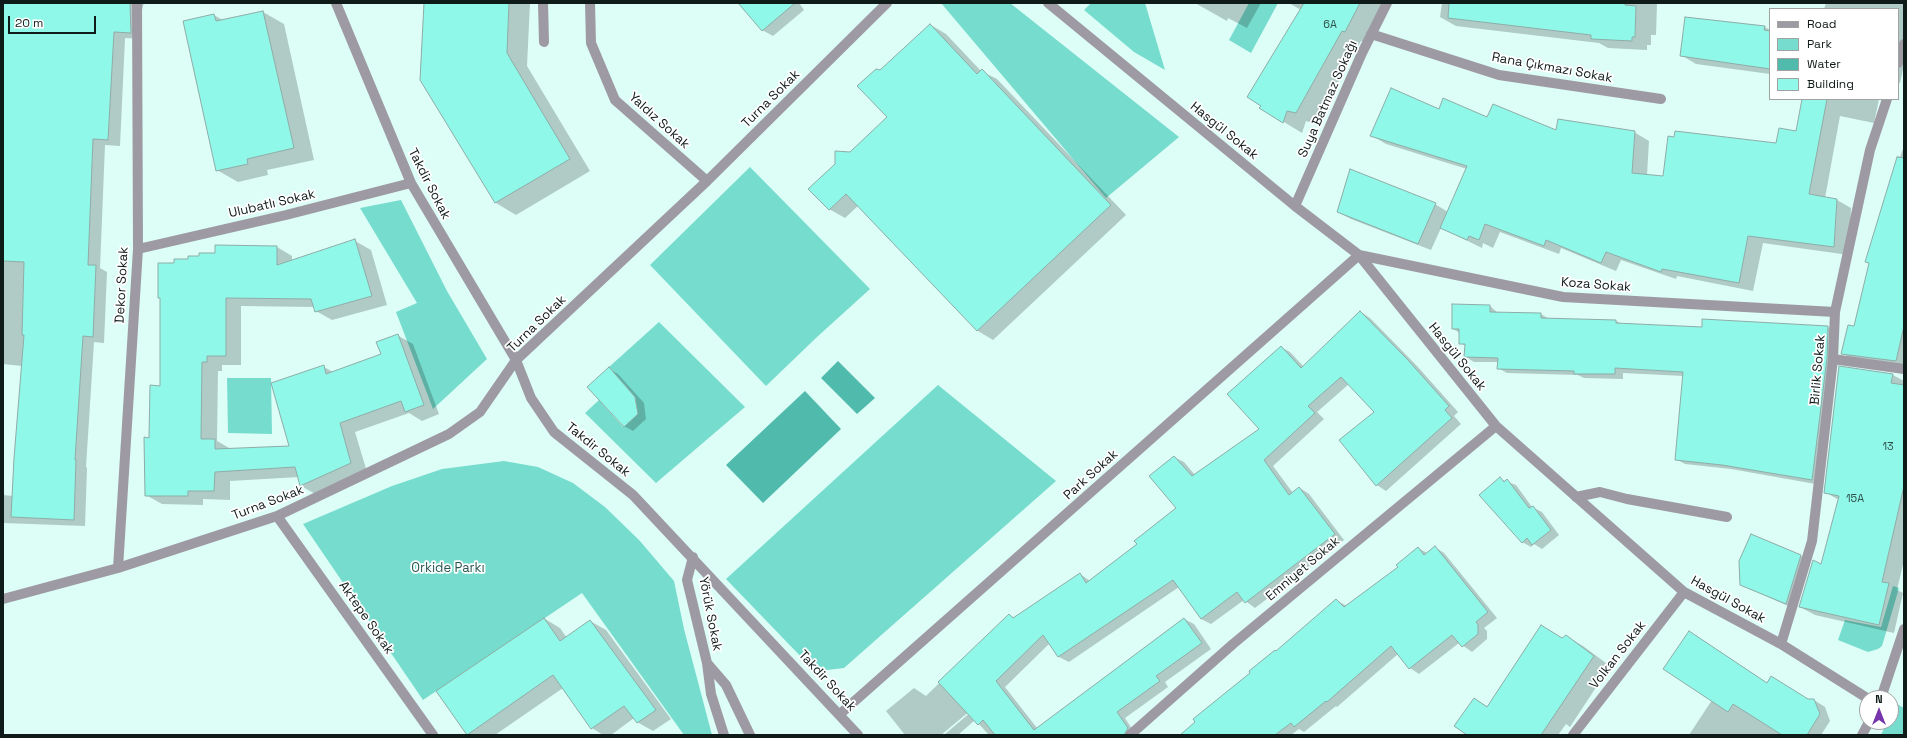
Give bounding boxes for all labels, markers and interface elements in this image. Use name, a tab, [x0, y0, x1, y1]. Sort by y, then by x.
scale bar	[10, 8, 98, 34]
legend	[1769, 8, 1899, 100]
text: 20 m	[15, 15, 43, 31]
text: Road	[1807, 16, 1836, 32]
house number: 6A	[1323, 18, 1337, 32]
text: Park	[1807, 36, 1832, 52]
street label: Suya Batmaz Sokağı	[1295, 38, 1361, 160]
street label: Rana Çıkmazı Sokak	[1490, 50, 1614, 86]
text: Water	[1807, 56, 1841, 72]
street label: Turna Sokak	[739, 67, 803, 131]
text: Building	[1807, 76, 1854, 92]
street label: Yaldız Sokak	[625, 90, 693, 152]
street label: Hasgül Sokak	[1187, 99, 1261, 163]
street label: Takdir Sokak	[404, 146, 454, 222]
street label: Ulubatlı Sokak	[227, 186, 317, 222]
street label: Dekor Sokak	[112, 246, 132, 324]
street label: Koza Sokak	[1560, 275, 1632, 295]
street label: Turna Sokak	[504, 292, 570, 356]
street label: Hasgül Sokak	[1425, 320, 1489, 394]
street label: Birlik Sokak	[1807, 334, 1829, 406]
street label: Takdir Sokak	[563, 419, 633, 481]
house number: 13	[1882, 440, 1894, 454]
street label: Park Sokak	[1061, 447, 1121, 503]
street label: Turna Sokak	[230, 482, 306, 524]
house number: 15A	[1846, 492, 1864, 506]
street label: Emniyet Sokak	[1263, 534, 1343, 604]
park label: Orkide Parkı	[411, 560, 485, 576]
street label: Hasgül Sokak	[1688, 573, 1768, 627]
street label: Yörük Sokak	[695, 576, 725, 652]
street label: Aktepe Sokak	[335, 579, 397, 657]
street label: Volkan Sokak	[1587, 618, 1649, 692]
street label: Takdir Sokak	[795, 647, 859, 715]
north arrow	[1859, 690, 1899, 730]
text: N	[1875, 692, 1883, 706]

